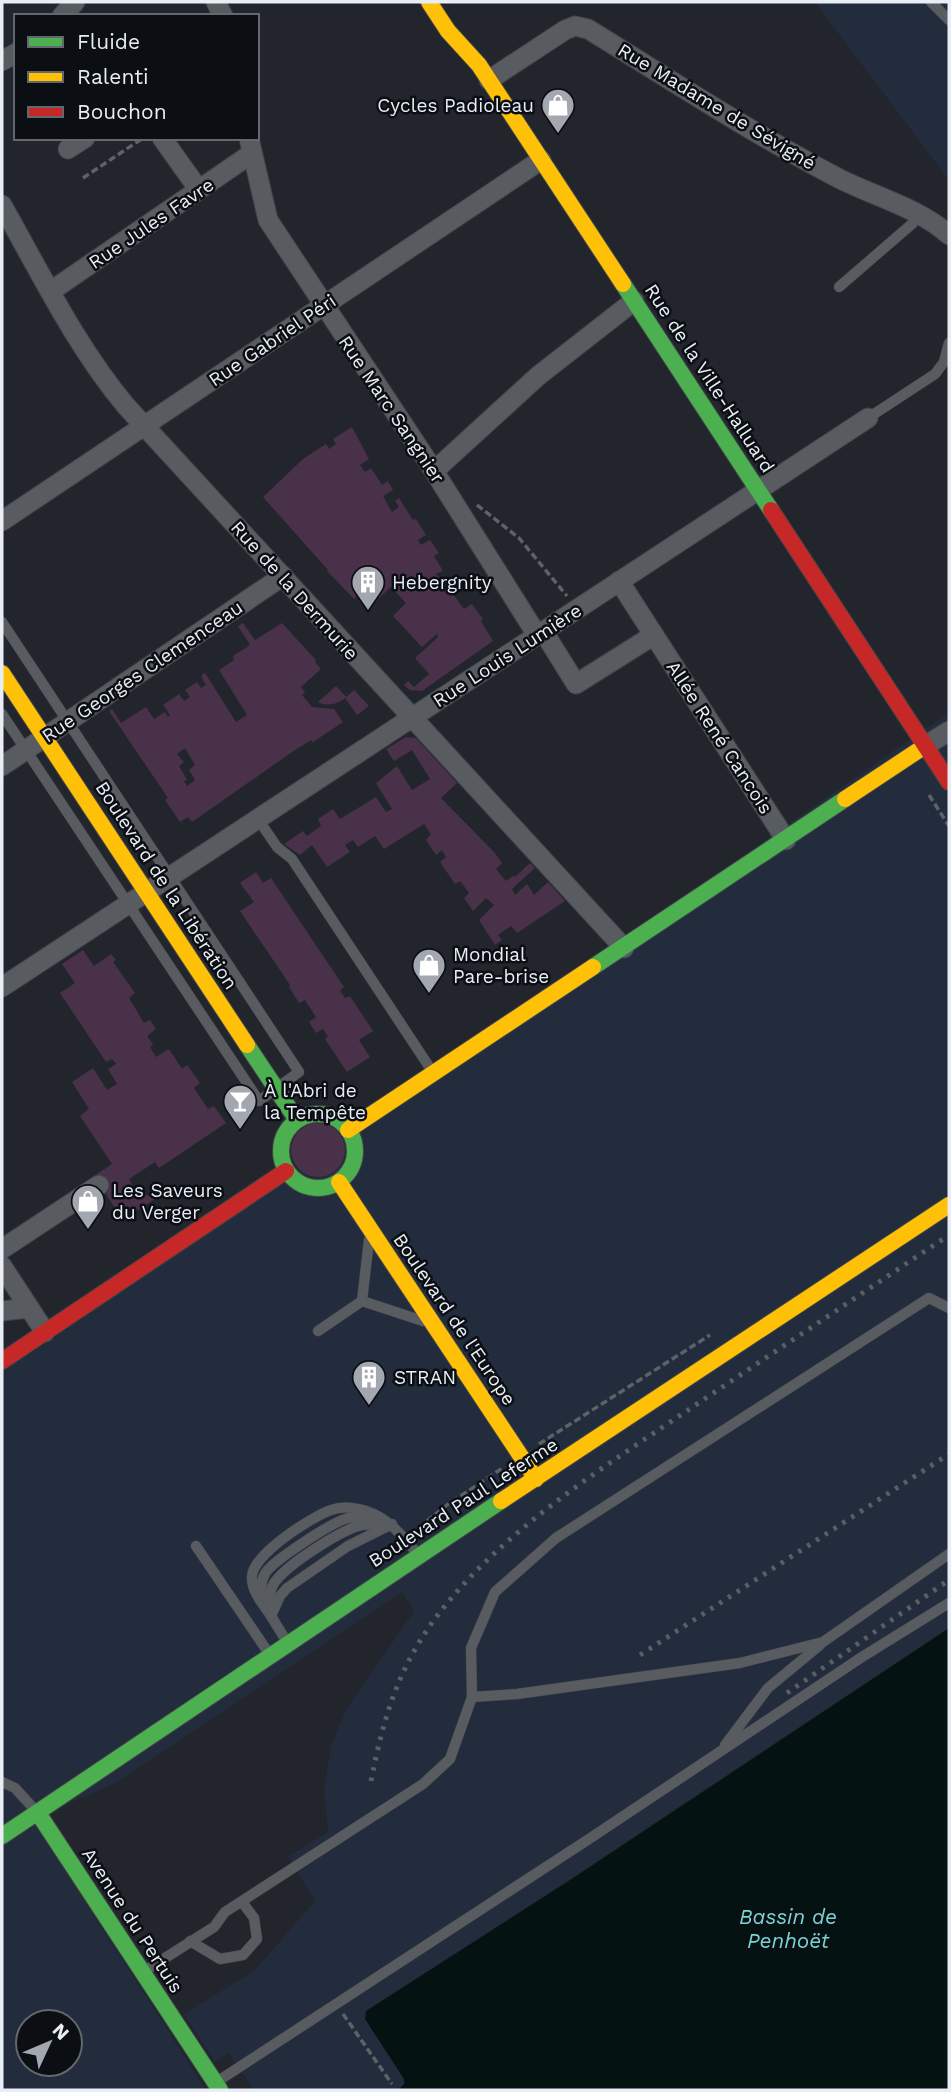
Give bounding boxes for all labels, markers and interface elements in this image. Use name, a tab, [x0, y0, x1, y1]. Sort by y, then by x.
legend	[14, 14, 259, 140]
text: Fluide	[77, 29, 140, 54]
street label: Rue Madame de Sévigné	[614, 38, 820, 175]
text: Ralenti	[77, 64, 149, 89]
shop icon: Cycles Padioleau	[539, 86, 577, 135]
place label: Cycles Padioleau	[377, 94, 534, 117]
text: Bouchon	[77, 99, 167, 124]
street label: Rue Jules Favre	[84, 173, 218, 274]
street label: Rue de la Ville-Halluard	[640, 279, 779, 477]
street label: Rue Gabriel Péri	[204, 289, 340, 391]
street label: Rue Marc Sangnier	[334, 331, 450, 488]
street label: Rue de la Dermurie	[226, 516, 363, 665]
building icon: Hebergnity	[349, 563, 387, 612]
place label: Hebergnity	[392, 571, 492, 594]
street label: Rue Georges Clemenceau	[37, 596, 247, 747]
street label: Rue Louis Lumière	[429, 599, 586, 712]
street label: Allée René Cancois	[662, 656, 778, 818]
street label: Boulevard de la Libération	[91, 777, 243, 994]
place label: Mondial Pare-brise	[453, 943, 549, 988]
shop icon: Mondial Pare-brise	[410, 946, 448, 995]
place label: À l'Abri de la Tempête	[264, 1079, 366, 1124]
bar icon: À l'Abri de la Tempête	[221, 1082, 259, 1131]
place label: Les Saveurs du Verger	[112, 1179, 223, 1224]
shop icon: Les Saveurs du Verger	[69, 1182, 107, 1231]
street label: Boulevard de l'Europe	[388, 1229, 521, 1410]
building icon: STRAN	[350, 1358, 388, 1407]
place label: STRAN	[394, 1366, 456, 1389]
street label: Boulevard Paul Leferme	[364, 1433, 562, 1572]
street label: Avenue du Pertuis	[77, 1844, 188, 1997]
water label: Bassin de Penhoët	[739, 1904, 837, 1953]
north arrow	[14, 2008, 84, 2078]
text: N	[48, 2018, 74, 2045]

